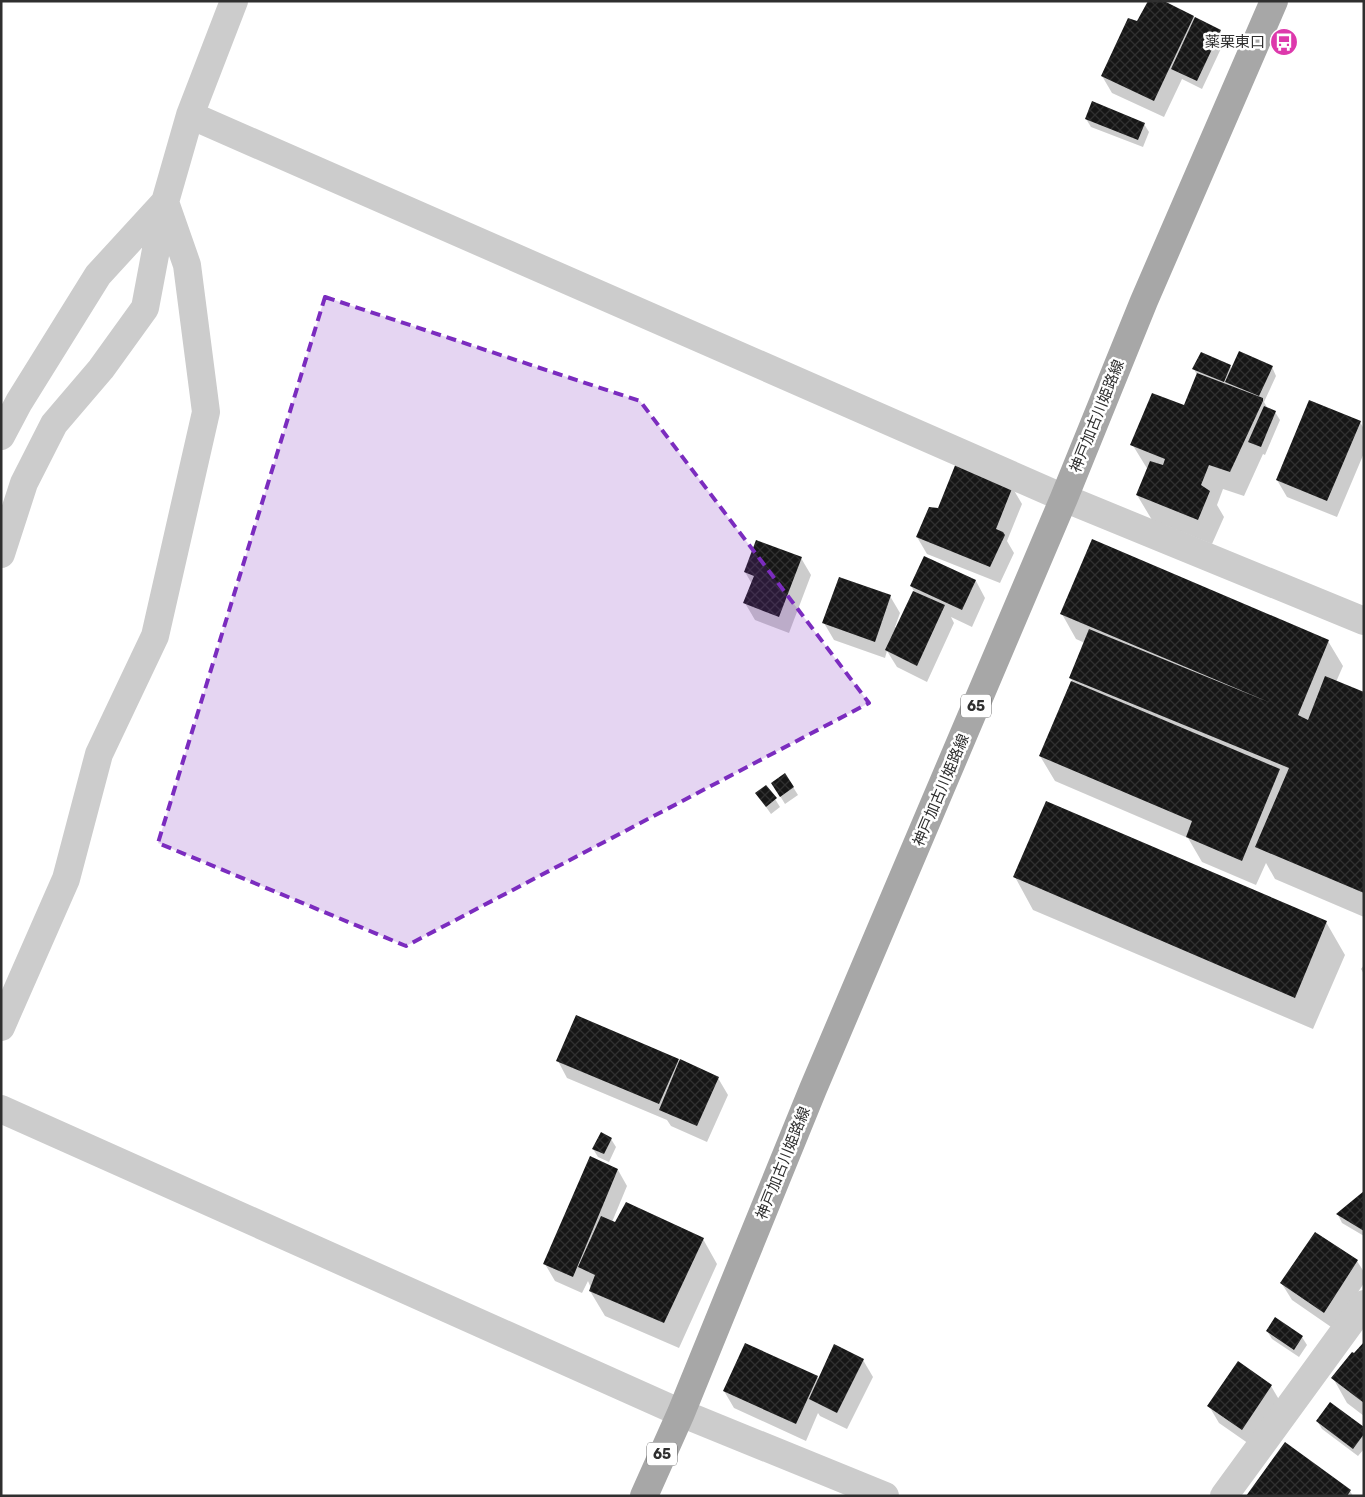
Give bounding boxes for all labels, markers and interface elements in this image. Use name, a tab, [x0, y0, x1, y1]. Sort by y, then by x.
bus stop icon: 薬栗東口	[1269, 27, 1299, 57]
place label: 薬栗東口	[1205, 33, 1265, 51]
street label: 神戸加古川姫路線	[1066, 357, 1128, 475]
road number: 65	[961, 694, 991, 718]
street label: 神戸加古川姫路線	[909, 731, 973, 849]
street label: 神戸加古川姫路線	[752, 1104, 814, 1222]
road number: 65	[647, 1442, 677, 1466]

